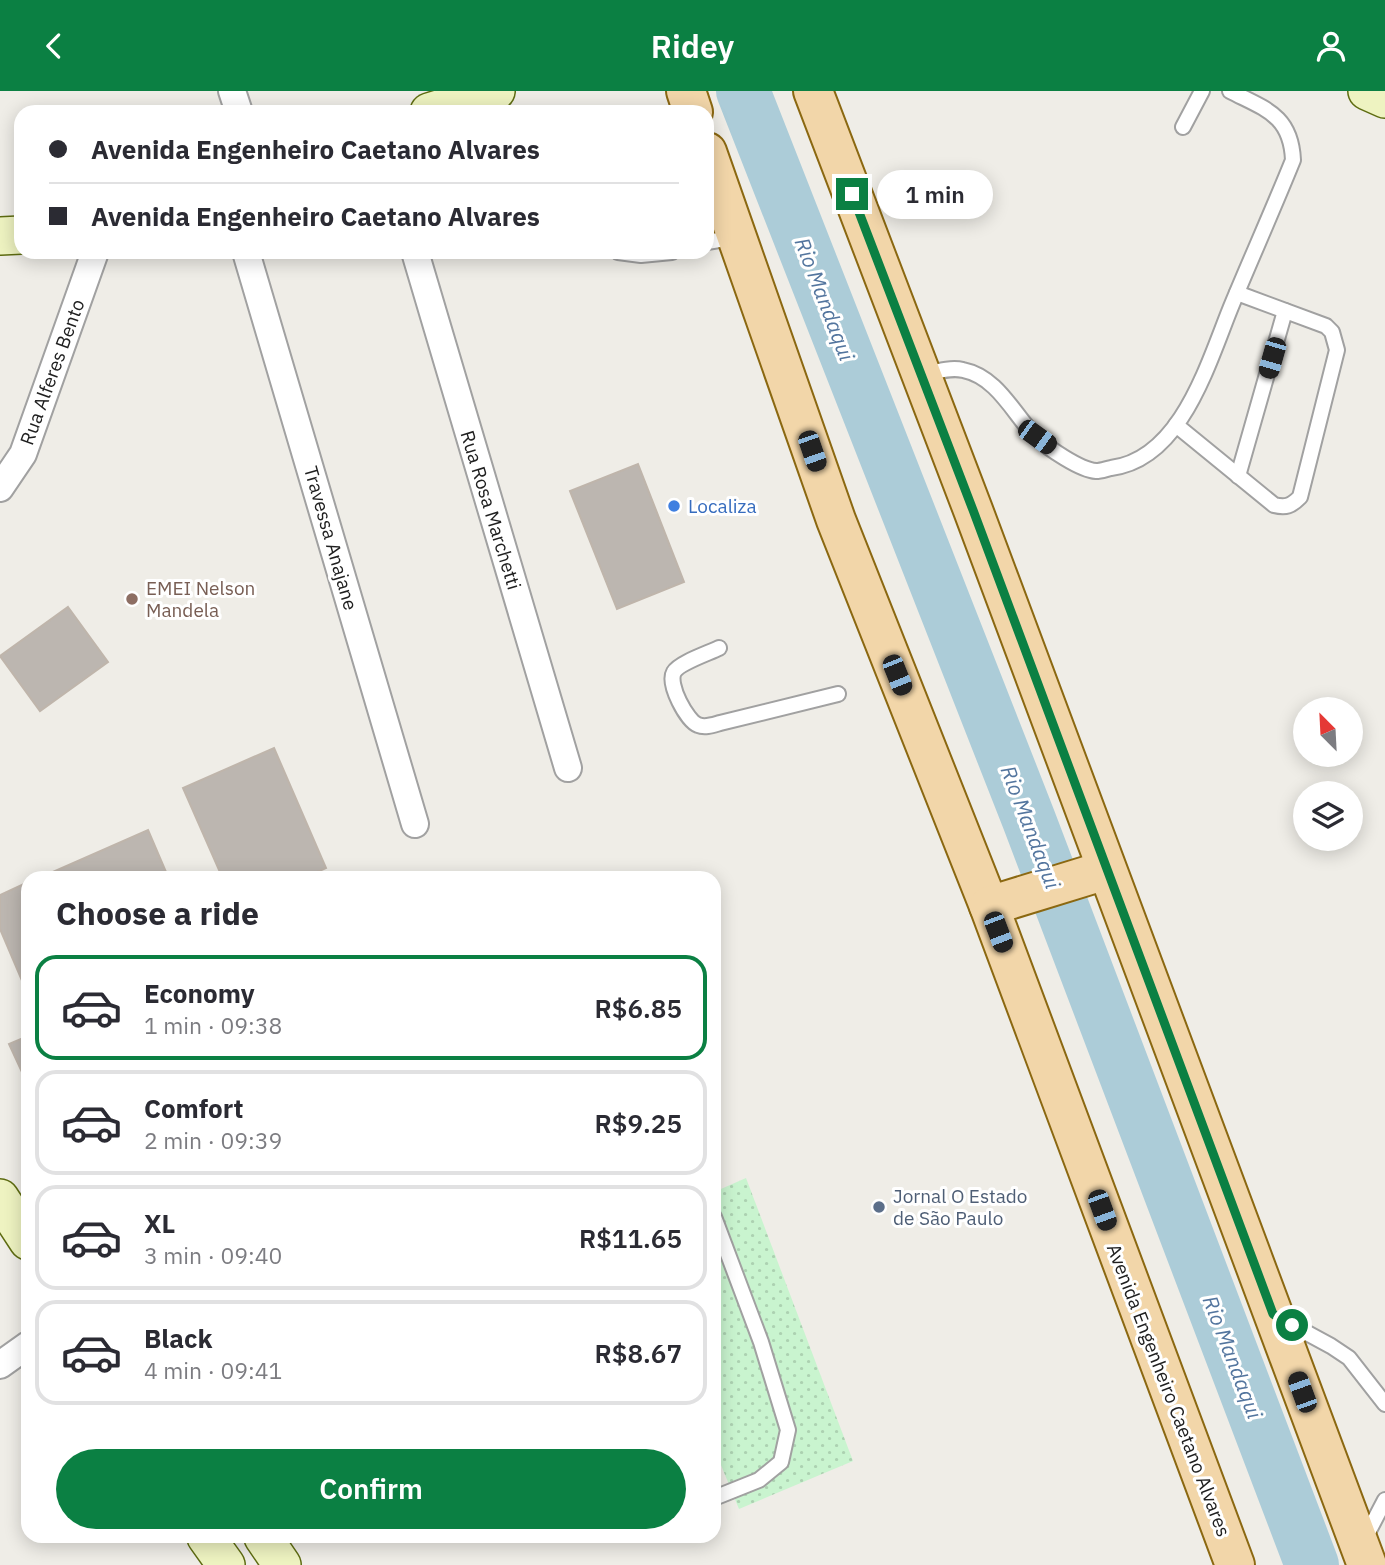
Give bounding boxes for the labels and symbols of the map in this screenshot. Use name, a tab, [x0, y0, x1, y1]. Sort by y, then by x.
callout: 1 min	[876, 169, 992, 219]
route end	[836, 178, 868, 210]
water label: Rio Mandaqui	[789, 233, 861, 365]
street label: Rua Alferes Bento	[14, 296, 90, 448]
car	[1257, 335, 1288, 381]
car	[1014, 416, 1061, 458]
street label: Rua Rosa Marchetti	[455, 428, 527, 592]
car	[796, 428, 829, 474]
street label: Travessa Anajane	[299, 463, 363, 613]
place label: Localiza	[688, 494, 757, 518]
marker: Localiza	[666, 498, 682, 514]
place label: EMEI Nelson Mandela	[146, 576, 255, 622]
marker: EMEI Nelson Mandela	[124, 591, 140, 607]
car	[880, 652, 915, 698]
north arrow	[1293, 697, 1363, 767]
water label: Rio Mandaqui	[995, 761, 1067, 893]
car	[981, 909, 1016, 955]
place label: Jornal O Estado de São Paulo	[893, 1184, 1028, 1230]
car	[1085, 1187, 1120, 1233]
marker: Jornal O Estado de São Paulo	[871, 1199, 887, 1215]
street label: Avenida Engenheiro Caetano Alvares	[1102, 1240, 1236, 1540]
water label: Rio Mandaqui	[1197, 1291, 1269, 1423]
route start	[1276, 1309, 1308, 1341]
car	[1285, 1369, 1320, 1415]

